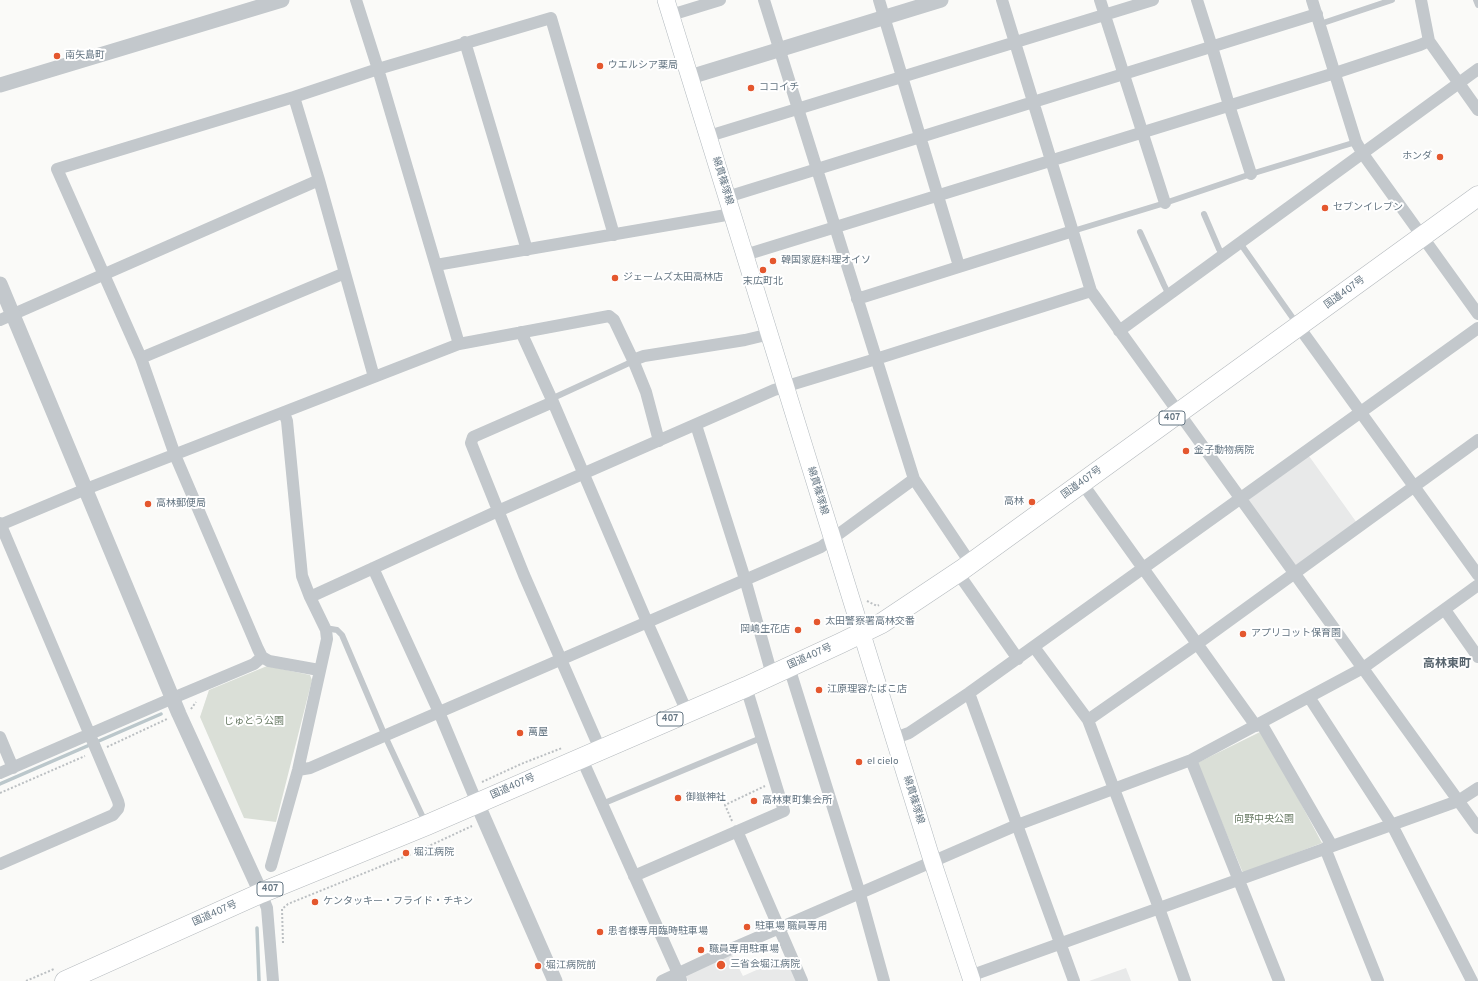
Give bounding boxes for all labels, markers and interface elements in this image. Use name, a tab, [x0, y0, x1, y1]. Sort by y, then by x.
place label: 南矢島町	[65, 50, 105, 62]
marker: 南矢島町	[52, 51, 62, 61]
place label: ウエルシア薬局	[608, 60, 678, 72]
marker: ウエルシア薬局	[595, 61, 605, 71]
place label: ココイチ	[759, 82, 799, 94]
marker: ココイチ	[746, 83, 756, 93]
place label: ホンダ	[1402, 151, 1432, 163]
marker: ホンダ	[1435, 152, 1445, 162]
street label: 綿貫篠塚線	[709, 155, 735, 207]
place label: セブンイレブン	[1333, 202, 1403, 214]
marker: セブンイレブン	[1320, 203, 1330, 213]
place label: 韓国家庭料理オイソ	[781, 255, 871, 267]
marker: 韓国家庭料理オイソ	[768, 256, 778, 266]
marker: 末広町北	[758, 265, 768, 275]
place label: ジェームズ太田高林店	[623, 272, 723, 284]
marker: ジェームズ太田高林店	[610, 273, 620, 283]
street label: 国道407号	[1322, 274, 1368, 312]
place label: 末広町北	[743, 276, 783, 288]
road number: 407	[1159, 411, 1185, 425]
place label: 金子動物病院	[1194, 445, 1254, 457]
marker: 金子動物病院	[1181, 446, 1191, 456]
street label: 国道407号	[1059, 464, 1105, 502]
street label: 綿貫篠塚線	[804, 465, 830, 517]
place label: 高林	[1004, 496, 1024, 508]
marker: 高林	[1027, 497, 1037, 507]
place label: 高林郵便局	[156, 498, 206, 510]
marker: 高林郵便局	[143, 499, 153, 509]
place label: 太田警察署高林交番	[825, 616, 915, 628]
marker: 太田警察署高林交番	[812, 617, 822, 627]
place label: 岡嶋生花店	[740, 624, 790, 636]
marker: 岡嶋生花店	[793, 625, 803, 635]
place label: アプリコット保育園	[1251, 628, 1341, 640]
marker: アプリコット保育園	[1238, 629, 1248, 639]
street label: 国道407号	[786, 642, 834, 672]
district label: 高林東町	[1423, 658, 1471, 672]
place label: 江原理容たばこ店	[827, 684, 907, 696]
marker: 江原理容たばこ店	[814, 685, 824, 695]
road number: 407	[657, 712, 683, 726]
park label: じゅとう公園	[224, 716, 284, 728]
place label: 萬屋	[528, 727, 548, 739]
marker: 萬屋	[515, 728, 525, 738]
place label: el cielo	[867, 756, 898, 768]
marker: el cielo	[854, 757, 864, 767]
street label: 国道407号	[489, 772, 537, 802]
street label: 綿貫篠塚線	[900, 774, 926, 826]
place label: 御嶽神社	[686, 792, 726, 804]
marker: 御嶽神社	[673, 793, 683, 803]
place label: 高林東町集会所	[762, 795, 832, 807]
marker: 高林東町集会所	[749, 796, 759, 806]
park label: 向野中央公園	[1234, 814, 1294, 826]
place label: 堀江病院	[414, 847, 454, 859]
marker: 堀江病院	[401, 848, 411, 858]
road number: 407	[257, 882, 283, 896]
place label: ケンタッキー・フライド・チキン	[323, 896, 473, 908]
marker: ケンタッキー・フライド・チキン	[310, 897, 320, 907]
street label: 国道407号	[191, 899, 239, 929]
place label: 駐車場 職員専用	[755, 921, 827, 933]
marker: 駐車場 職員専用	[742, 922, 752, 932]
place label: 患者様専用臨時駐車場	[608, 926, 708, 938]
marker: 患者様専用臨時駐車場	[595, 927, 605, 937]
place label: 職員専用駐車場	[709, 944, 779, 956]
marker: 職員専用駐車場	[696, 945, 706, 955]
marker: 三省会堀江病院	[715, 959, 727, 971]
place label: 三省会堀江病院	[730, 959, 800, 971]
place label: 堀江病院前	[546, 960, 596, 972]
marker: 堀江病院前	[533, 961, 543, 971]

